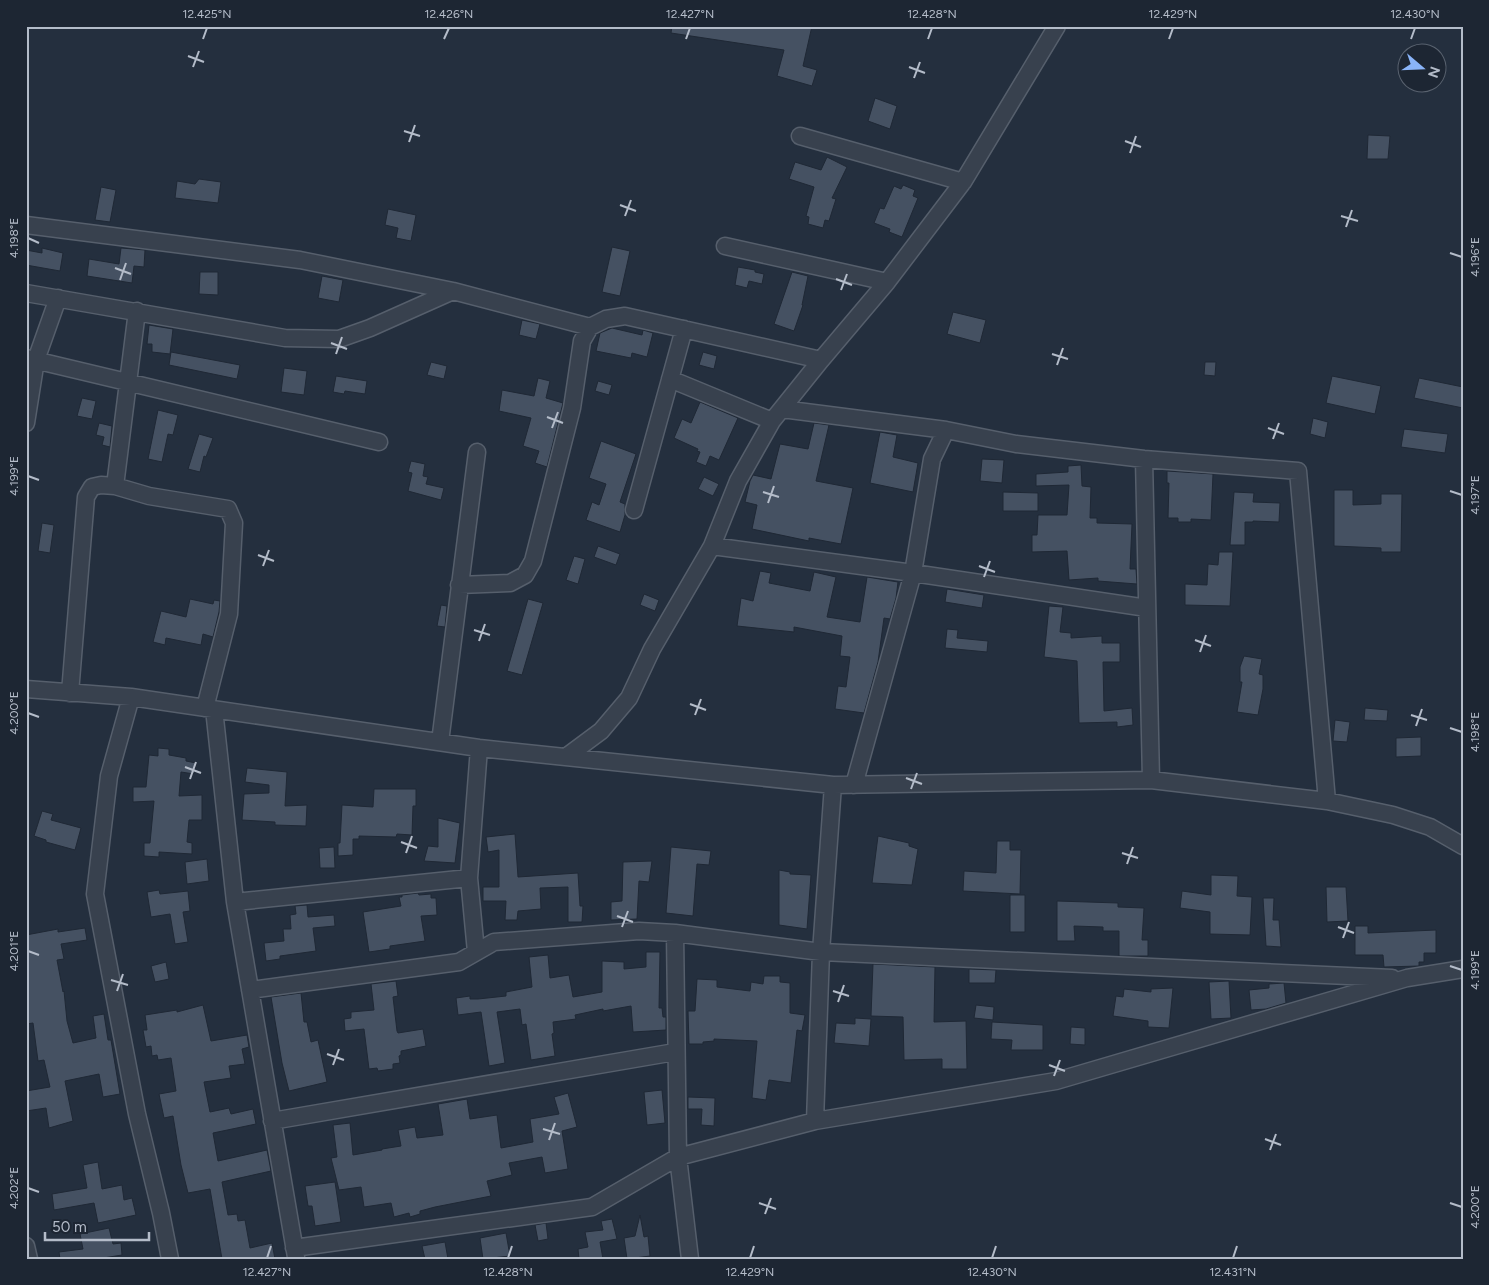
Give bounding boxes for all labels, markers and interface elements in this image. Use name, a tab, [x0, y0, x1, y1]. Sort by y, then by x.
text: 12.425°N	[183, 7, 231, 21]
text: 12.426°N	[425, 7, 473, 21]
text: 12.427°N	[666, 7, 714, 21]
text: 12.428°N	[907, 7, 957, 21]
text: 12.429°N	[1149, 7, 1197, 21]
text: 12.430°N	[1390, 7, 1440, 21]
north arrow	[1396, 42, 1446, 92]
text: N	[1424, 64, 1444, 80]
text: 4.198°E	[7, 218, 21, 258]
text: 4.196°E	[1468, 237, 1482, 277]
text: 4.199°E	[7, 456, 21, 496]
text: 4.197°E	[1468, 475, 1482, 515]
text: 4.200°E	[7, 691, 21, 735]
text: 4.198°E	[1468, 712, 1482, 752]
text: 4.201°E	[7, 931, 21, 971]
text: 4.199°E	[1468, 950, 1482, 990]
text: 4.202°E	[7, 1167, 21, 1209]
text: 4.200°E	[1468, 1185, 1482, 1229]
scale bar	[45, 1210, 149, 1242]
text: 50 m	[52, 1218, 87, 1236]
text: 12.427°N	[243, 1265, 291, 1279]
text: 12.428°N	[483, 1265, 533, 1279]
text: 12.429°N	[726, 1265, 774, 1279]
text: 12.430°N	[967, 1265, 1017, 1279]
text: 12.431°N	[1210, 1265, 1256, 1279]

